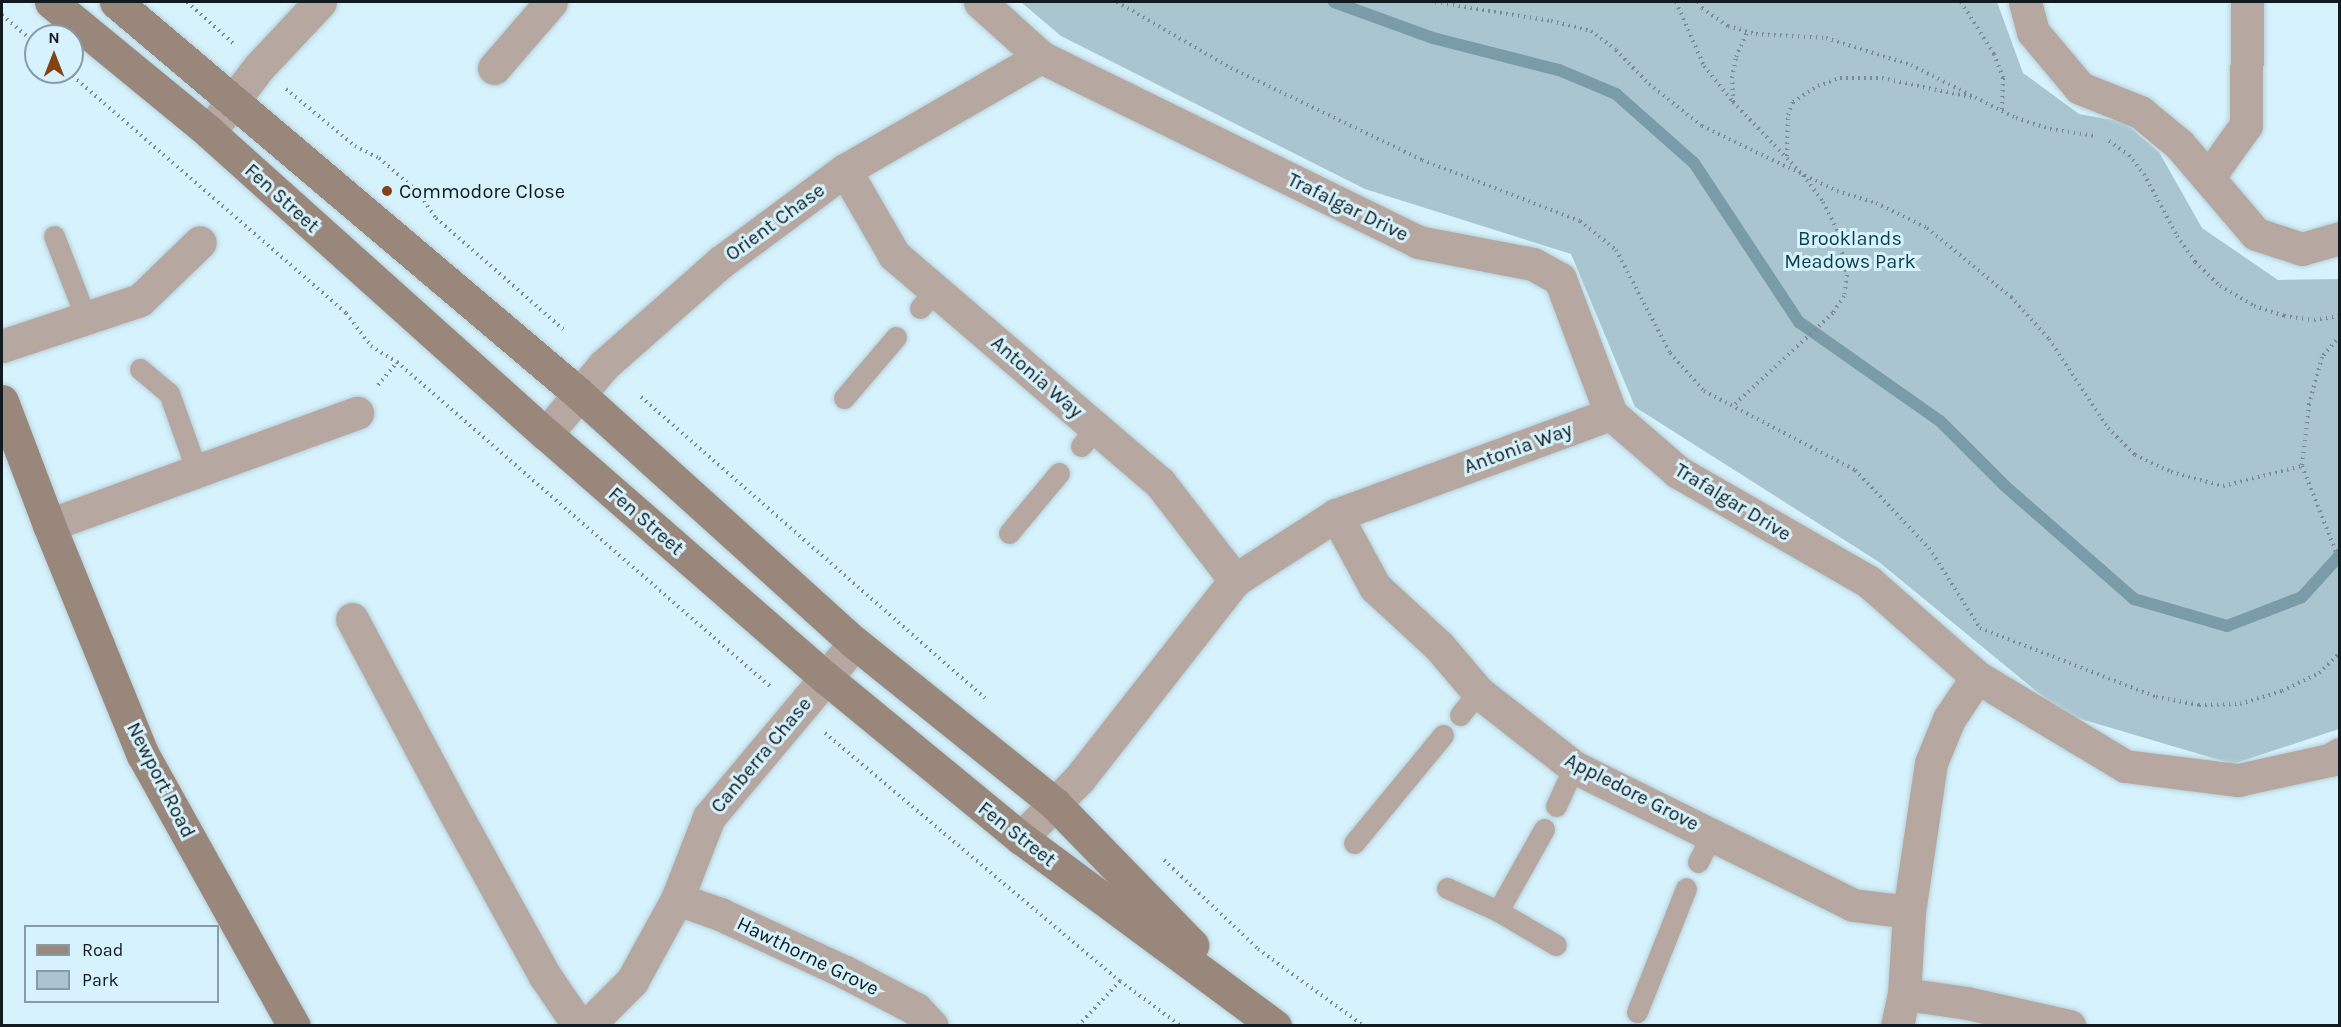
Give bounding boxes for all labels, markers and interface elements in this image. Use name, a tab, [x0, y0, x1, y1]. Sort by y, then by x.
north arrow	[24, 24, 84, 84]
text: N	[48, 28, 60, 47]
street label: Fen Street	[240, 158, 324, 238]
street label: Trafalgar Drive	[1284, 167, 1412, 247]
street label: Orient Chase	[721, 178, 829, 266]
place label: Commodore Close	[399, 179, 565, 203]
marker: Commodore Close	[380, 184, 394, 198]
park label: Brooklands Meadows Park	[1784, 226, 1916, 273]
street label: Antonia Way	[986, 331, 1088, 423]
street label: Antonia Way	[1461, 417, 1575, 479]
street label: Trafalgar Drive	[1671, 458, 1795, 546]
street label: Fen Street	[603, 482, 689, 560]
street label: Canberra Chase	[706, 692, 816, 818]
street label: Newport Road	[122, 718, 200, 842]
street label: Appledore Grove	[1561, 748, 1703, 836]
street label: Fen Street	[973, 796, 1061, 872]
street label: Hawthorne Grove	[733, 911, 883, 1001]
legend	[24, 925, 219, 1003]
text: Road	[82, 939, 123, 961]
text: Park	[82, 969, 119, 991]

